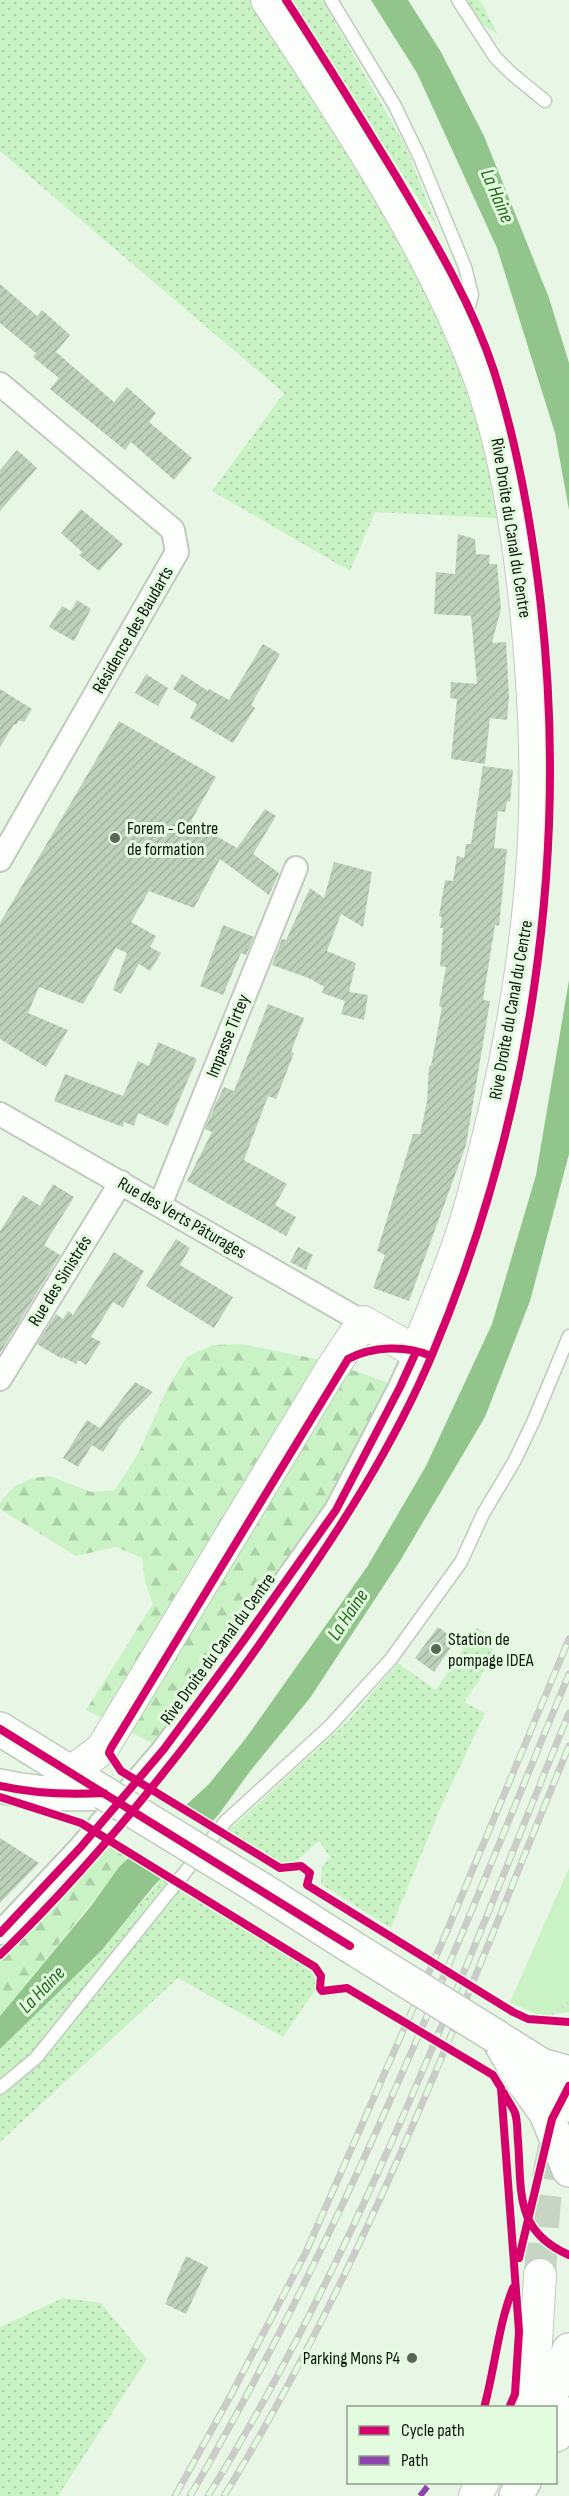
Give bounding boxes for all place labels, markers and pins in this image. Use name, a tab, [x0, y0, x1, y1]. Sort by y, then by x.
place label: Forem - Centre de formation	[127, 818, 218, 860]
marker: Forem - Centre de formation	[108, 831, 122, 845]
place label: Station de pompage IDEA	[448, 1629, 534, 1671]
marker: Station de pompage IDEA	[429, 1642, 443, 1656]
place label: Parking Mons P4	[303, 2348, 400, 2369]
marker: Parking Mons P4	[405, 2351, 419, 2365]

